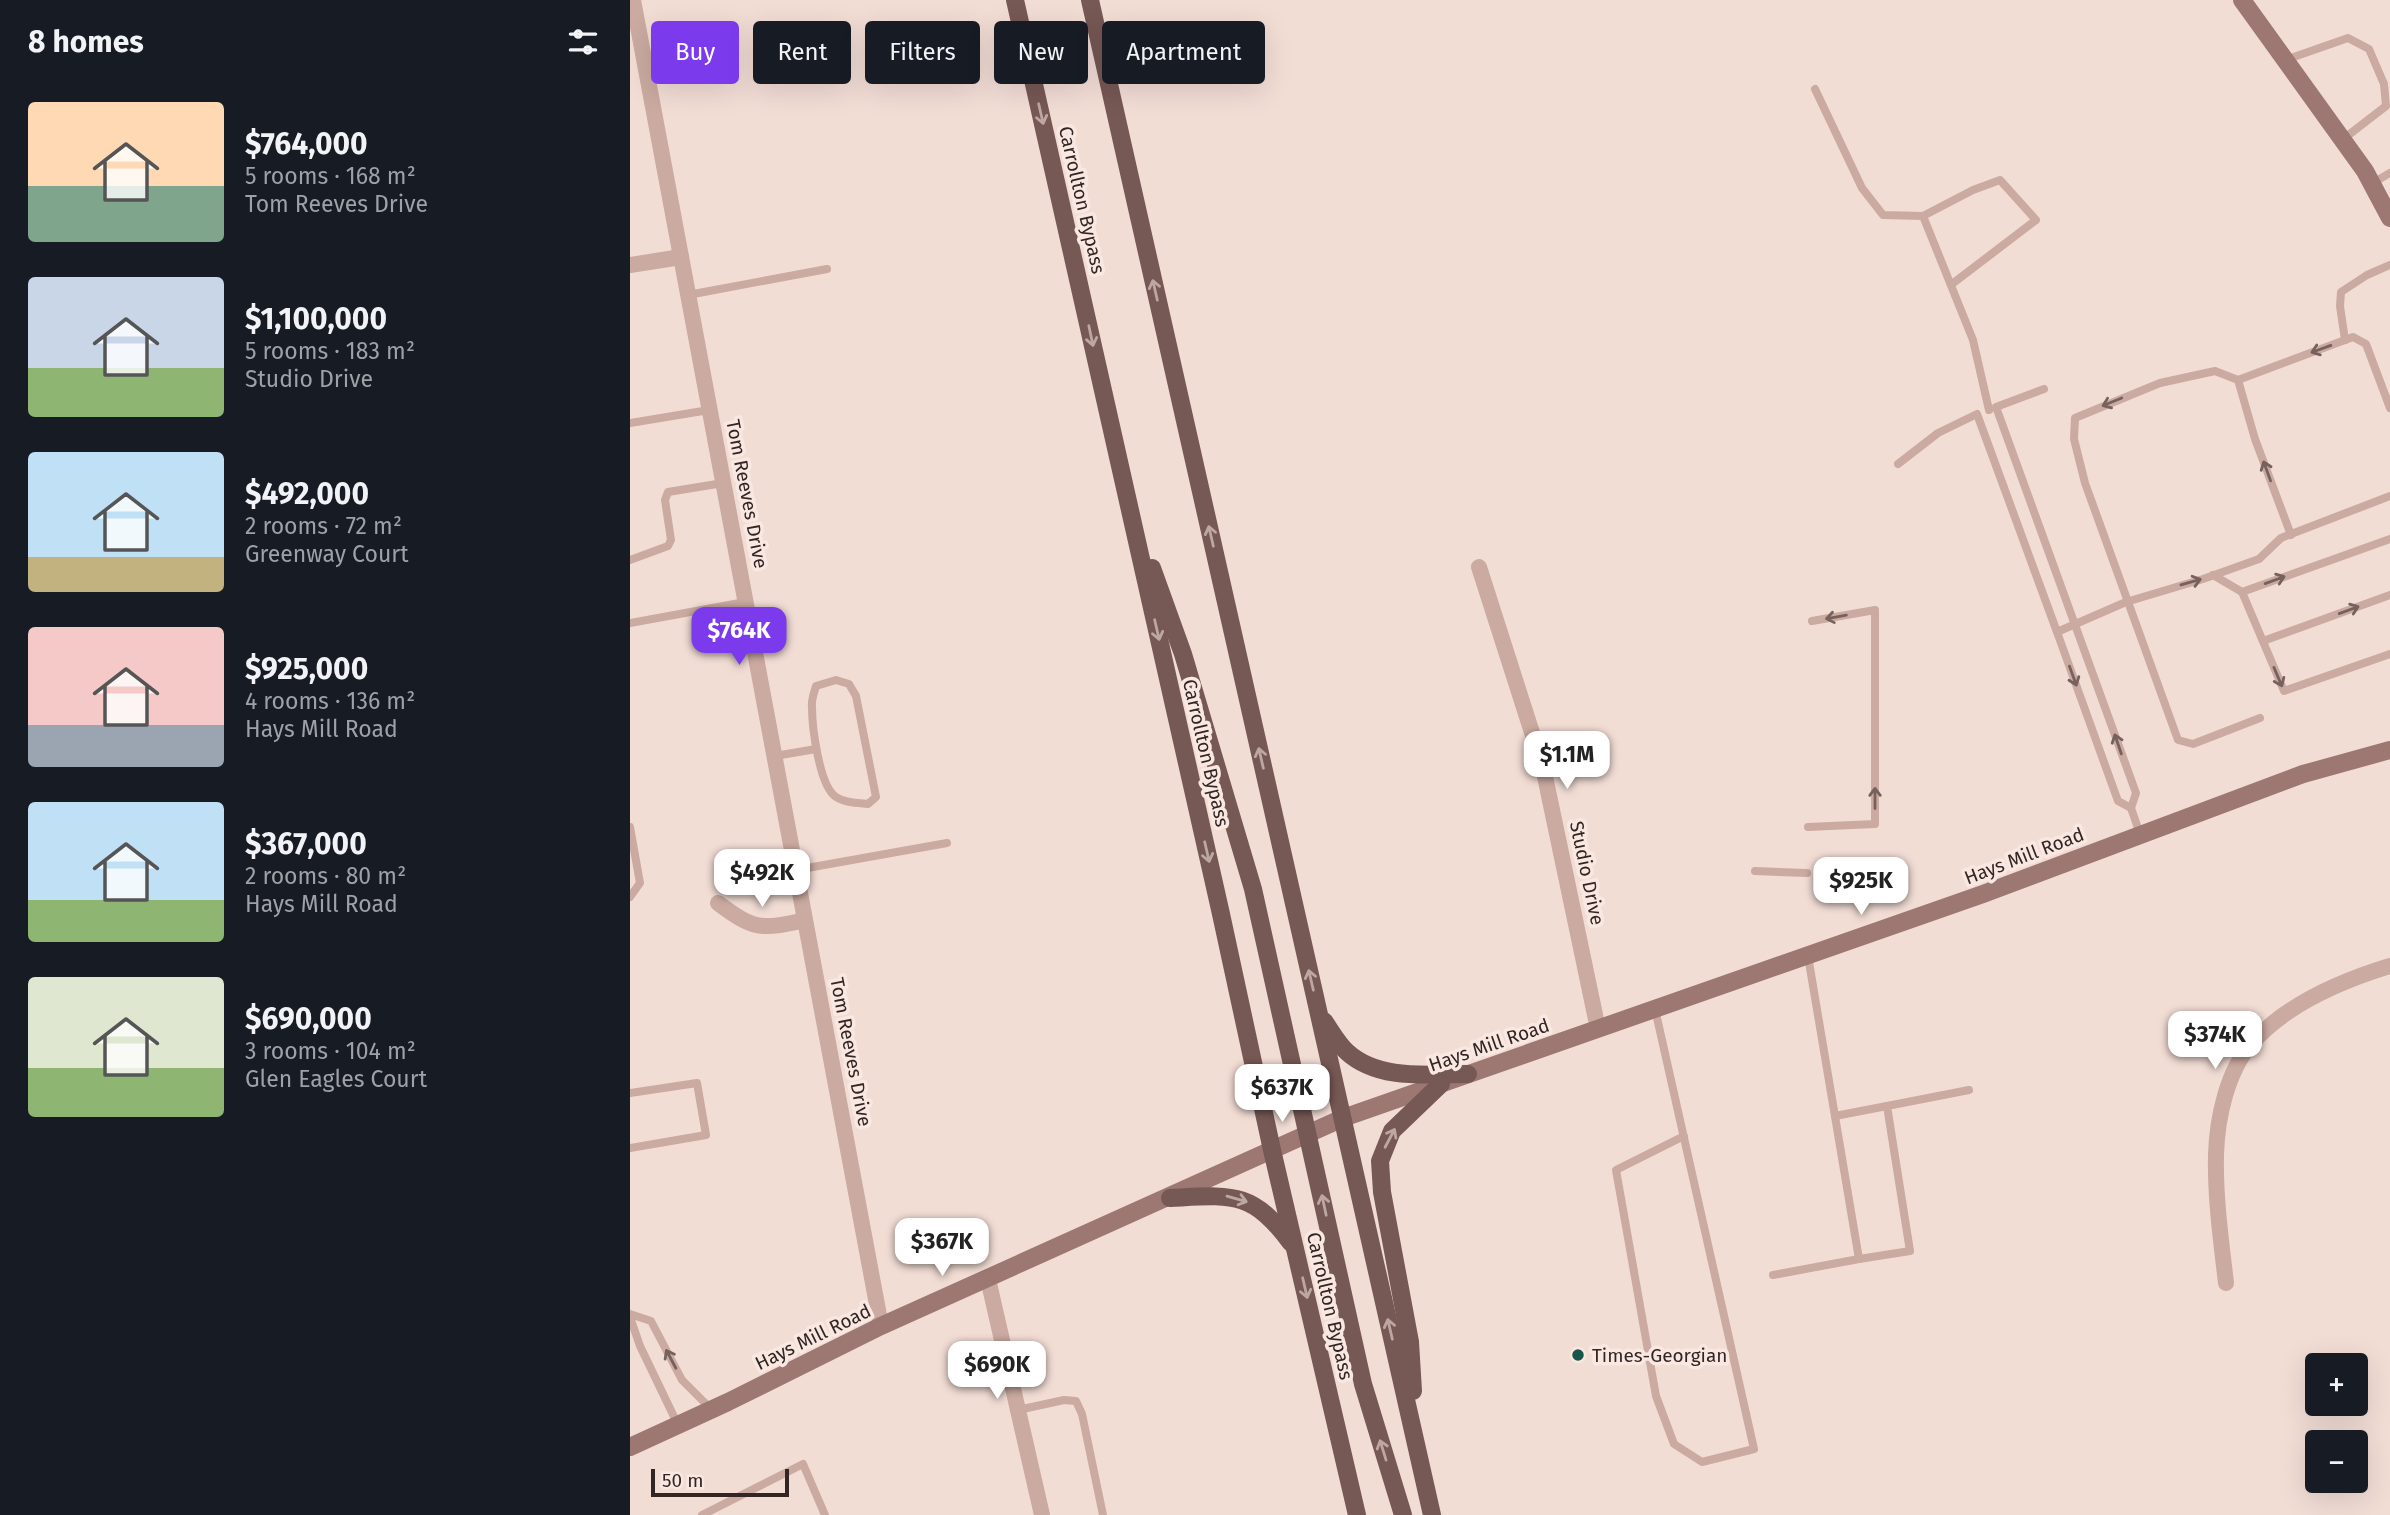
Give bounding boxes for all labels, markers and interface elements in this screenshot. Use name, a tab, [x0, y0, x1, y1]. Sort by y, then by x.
chip: Buy	[651, 21, 739, 84]
chip: Rent	[753, 21, 851, 84]
chip: Filters	[865, 21, 980, 84]
chip: New	[994, 21, 1088, 84]
chip: Apartment	[1102, 21, 1265, 84]
icon: filters	[564, 23, 602, 61]
text: 8 homes	[28, 24, 144, 60]
one-way arrow	[1035, 102, 1049, 125]
street label: Carrollton Bypass	[1054, 124, 1110, 276]
text: $764,000	[245, 126, 368, 162]
icon: home	[84, 130, 168, 214]
text: 5 rooms · 168 m²	[245, 162, 416, 190]
text: Tom Reeves Drive	[245, 190, 428, 218]
one-way arrow	[1148, 279, 1161, 302]
text: $1,100,000	[245, 301, 387, 337]
icon: home	[84, 305, 168, 389]
one-way arrow	[1085, 324, 1099, 347]
text: 5 rooms · 183 m²	[245, 337, 415, 365]
one-way arrow	[2311, 344, 2333, 356]
text: Studio Drive	[245, 365, 373, 393]
one-way arrow	[2102, 397, 2124, 410]
street label: Tom Reeves Drive	[721, 418, 773, 570]
one-way arrow	[2260, 460, 2272, 482]
text: $492,000	[245, 476, 369, 512]
icon: home	[84, 480, 168, 564]
text: 2 rooms · 72 m²	[245, 512, 402, 540]
one-way arrow	[1203, 525, 1217, 548]
text: Greenway Court	[245, 540, 408, 568]
one-way arrow	[2263, 573, 2285, 585]
one-way arrow	[2180, 575, 2202, 588]
one-way arrow	[2338, 603, 2360, 615]
pin: $764K	[690, 608, 788, 667]
one-way arrow	[1825, 611, 1848, 624]
text: $764K	[707, 616, 771, 644]
one-way arrow	[1151, 618, 1164, 641]
text: $925,000	[245, 651, 368, 687]
icon: home	[84, 655, 168, 739]
one-way arrow	[2067, 665, 2080, 687]
one-way arrow	[2272, 666, 2285, 687]
street label: Carrollton Bypass	[1178, 677, 1234, 829]
text: 4 rooms · 136 m²	[245, 687, 415, 715]
text: Hays Mill Road	[245, 715, 398, 743]
pin: $1.1M	[1518, 732, 1616, 791]
one-way arrow	[2111, 733, 2123, 755]
text: $1.1M	[1540, 740, 1594, 768]
one-way arrow	[1253, 747, 1267, 770]
one-way arrow	[1868, 787, 1882, 810]
street label: Studio Drive	[1565, 819, 1609, 927]
street label: Hays Mill Road	[1961, 823, 2087, 889]
text: $367,000	[245, 826, 367, 862]
icon: home	[84, 830, 168, 914]
one-way arrow	[1201, 840, 1214, 863]
pin: $492K	[713, 850, 811, 909]
text: $492K	[730, 858, 794, 886]
pin: $925K	[1812, 858, 1910, 917]
text: 2 rooms · 80 m²	[245, 862, 406, 890]
text: $925K	[1829, 866, 1893, 894]
text: Hays Mill Road	[245, 890, 398, 918]
one-way arrow	[1304, 969, 1317, 992]
street label: Tom Reeves Drive	[825, 976, 877, 1128]
text: $690,000	[245, 1001, 372, 1037]
icon: home	[84, 1005, 168, 1089]
pin: $374K	[2166, 1012, 2264, 1071]
street label: Hays Mill Road	[1426, 1014, 1552, 1076]
text: $374K	[2184, 1020, 2246, 1048]
text: 3 rooms · 104 m²	[245, 1037, 416, 1065]
pin: $637K	[1233, 1064, 1331, 1124]
text: Glen Eagles Court	[245, 1065, 427, 1093]
text: $637K	[1251, 1073, 1313, 1101]
one-way arrow	[1383, 1129, 1397, 1149]
one-way arrow	[1226, 1193, 1248, 1206]
one-way arrow	[1316, 1194, 1330, 1217]
pin: $367K	[893, 1218, 991, 1278]
text: $367K	[911, 1227, 973, 1255]
street label: Carrollton Bypass	[1302, 1230, 1358, 1382]
one-way arrow	[1298, 1276, 1312, 1299]
street label: Hays Mill Road	[751, 1299, 875, 1375]
one-way arrow	[1383, 1318, 1397, 1341]
pin: $690K	[948, 1342, 1046, 1401]
place label: Times-Georgian	[1592, 1344, 1727, 1367]
marker: Times-Georgian	[1570, 1347, 1586, 1363]
one-way arrow	[664, 1349, 677, 1370]
text: $690K	[964, 1350, 1030, 1378]
map controls	[2305, 1353, 2368, 1493]
button: +	[2305, 1353, 2368, 1416]
button: −	[2305, 1430, 2368, 1493]
one-way arrow	[1375, 1439, 1388, 1461]
scale bar	[651, 1466, 789, 1498]
text: 50 m	[662, 1469, 703, 1492]

